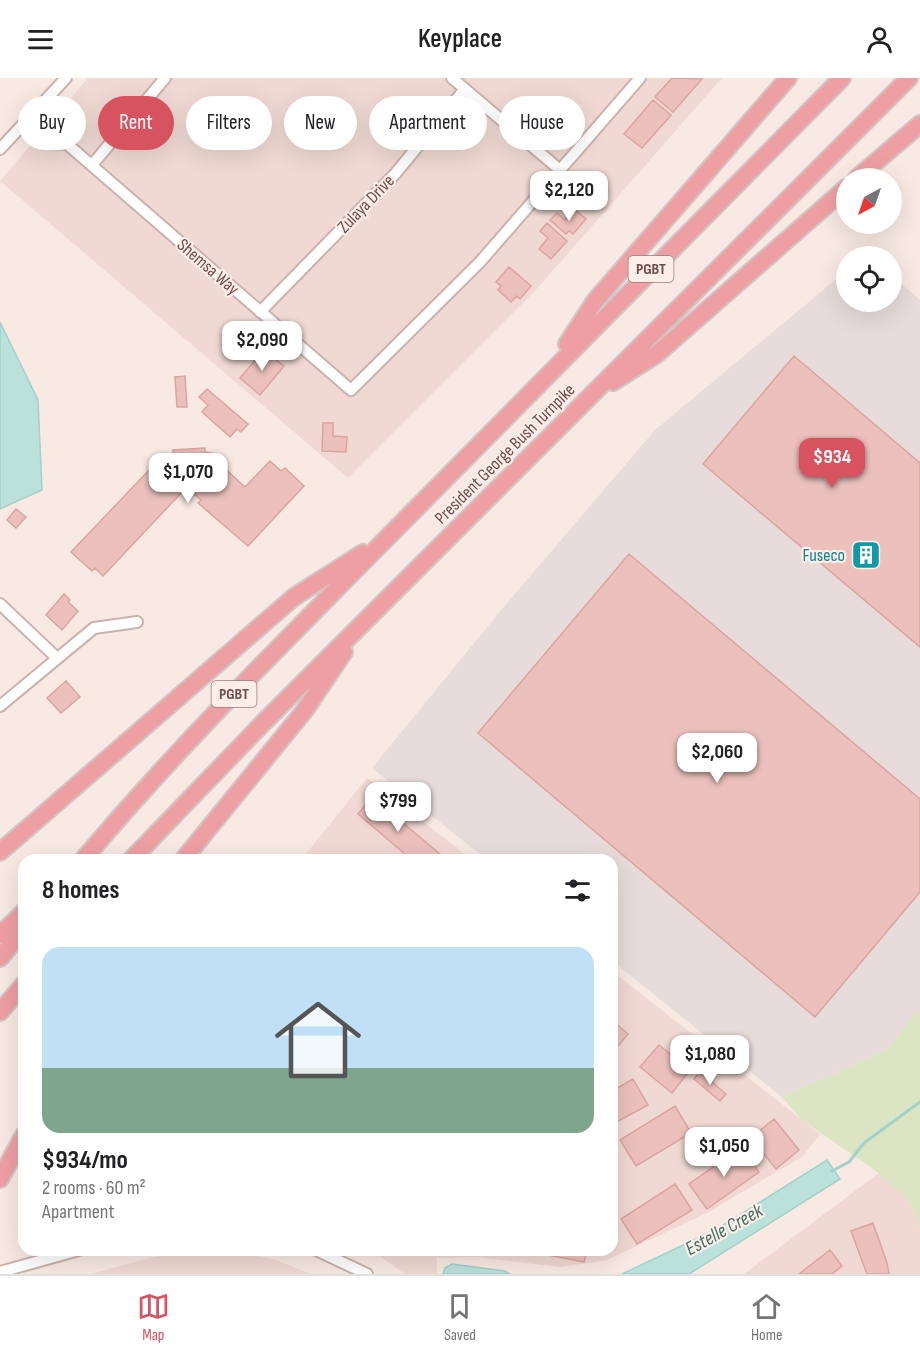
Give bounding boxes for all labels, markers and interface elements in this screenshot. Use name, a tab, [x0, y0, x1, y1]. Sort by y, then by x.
icon: menu	[24, 23, 57, 56]
text: Keyplace	[418, 23, 502, 55]
icon: person	[863, 23, 896, 56]
chip: Buy	[18, 96, 86, 150]
chip: Rent	[98, 96, 174, 150]
chip: Filters	[186, 96, 272, 150]
chip: New	[284, 96, 357, 150]
chip: Apartment	[369, 96, 487, 150]
chip: House	[499, 96, 585, 150]
north arrow	[836, 168, 902, 234]
map controls	[836, 168, 902, 312]
street label: Zulaya Drive	[333, 171, 399, 237]
pin: $2,120	[520, 171, 618, 222]
text: $2,120	[544, 178, 594, 202]
street label: Shemsa Way	[173, 234, 243, 300]
button: locate	[836, 246, 902, 312]
road number: PGBT	[628, 256, 674, 282]
pin: $2,090	[213, 321, 311, 372]
text: $2,090	[236, 328, 288, 352]
street label: President George Bush Turnpike	[431, 380, 579, 528]
pin: $934	[796, 438, 868, 489]
text: $934	[813, 445, 851, 469]
pin: $1,070	[139, 453, 237, 504]
text: $1,070	[163, 460, 213, 484]
building icon: Fuseco	[850, 539, 882, 571]
place label: Fuseco	[802, 545, 845, 566]
road number: PGBT	[212, 681, 256, 707]
pin: $2,060	[668, 733, 766, 784]
text: $2,060	[691, 740, 743, 764]
pin: $799	[362, 782, 434, 833]
text: $799	[379, 789, 417, 813]
icon: filters	[561, 874, 594, 907]
text: 8 homes	[42, 875, 120, 906]
icon: home	[264, 986, 372, 1094]
pin: $1,080	[661, 1035, 759, 1086]
text: $1,080	[684, 1042, 736, 1066]
pin: $1,050	[675, 1127, 773, 1178]
text: $1,050	[699, 1134, 749, 1158]
text: $934/mo	[42, 1145, 128, 1176]
text: 2 rooms · 60 m²	[42, 1176, 146, 1200]
water label: Estelle Creek	[681, 1199, 767, 1261]
text: Apartment	[42, 1200, 115, 1224]
tab: Map	[137, 1290, 170, 1345]
tab: Saved	[443, 1290, 476, 1345]
tab: Home	[750, 1290, 783, 1345]

